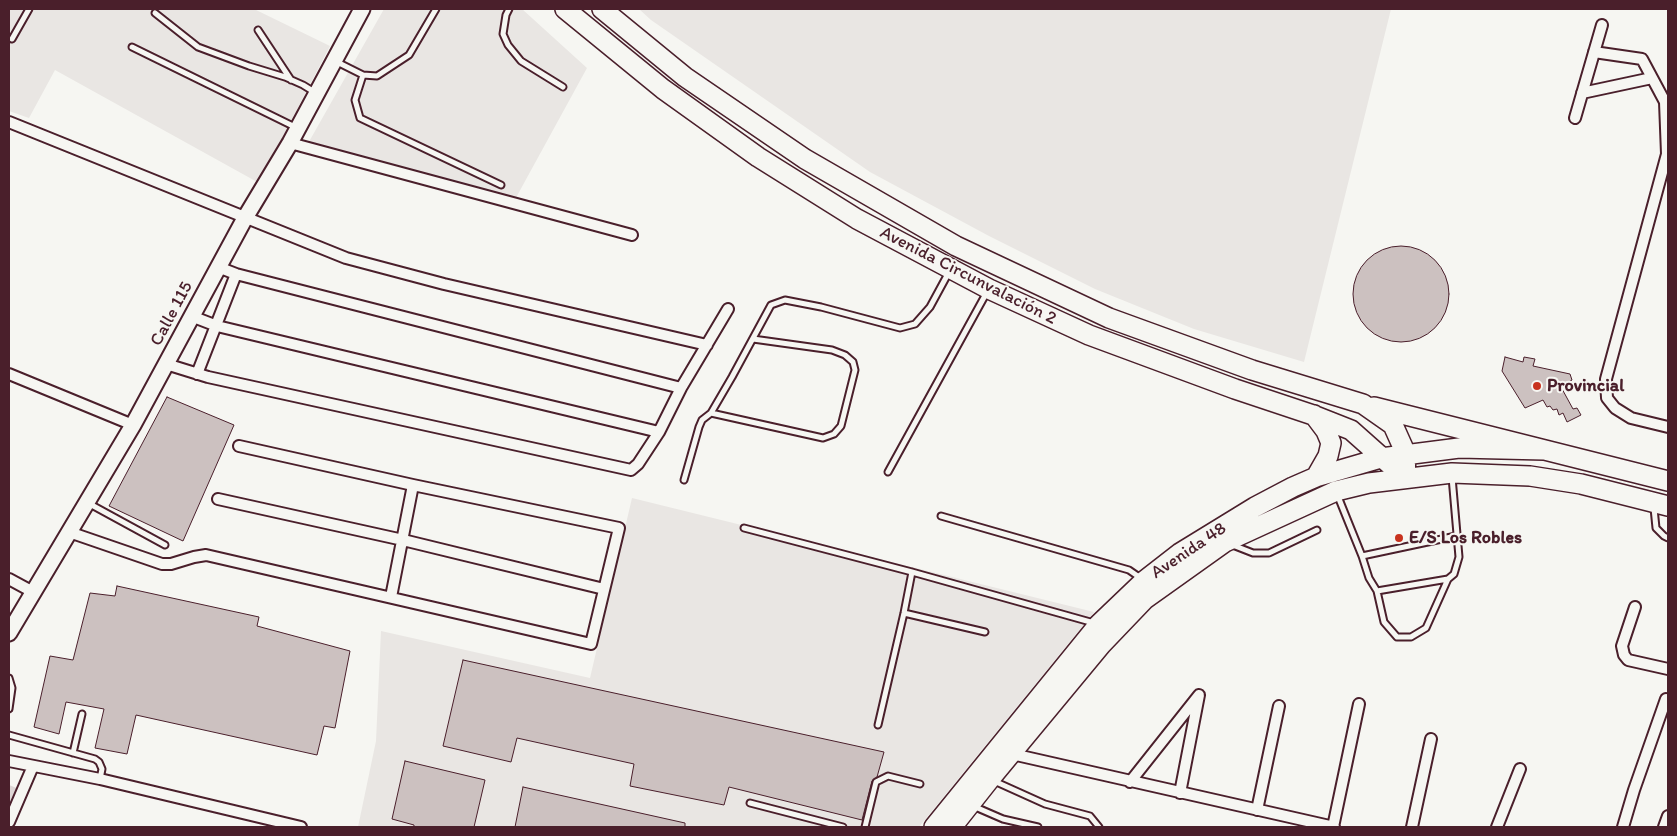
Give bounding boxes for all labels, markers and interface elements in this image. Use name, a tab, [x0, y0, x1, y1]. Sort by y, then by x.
street label: Avenida Circunvalación 2	[876, 222, 1060, 330]
street label: Calle 115	[146, 278, 198, 350]
place label: Provincial	[1547, 375, 1624, 397]
marker: Provincial	[1531, 380, 1543, 392]
street label: Avenida 48	[1147, 518, 1231, 584]
place label: E/S Los Robles	[1409, 527, 1522, 549]
marker: E/S Los Robles	[1393, 532, 1405, 544]

